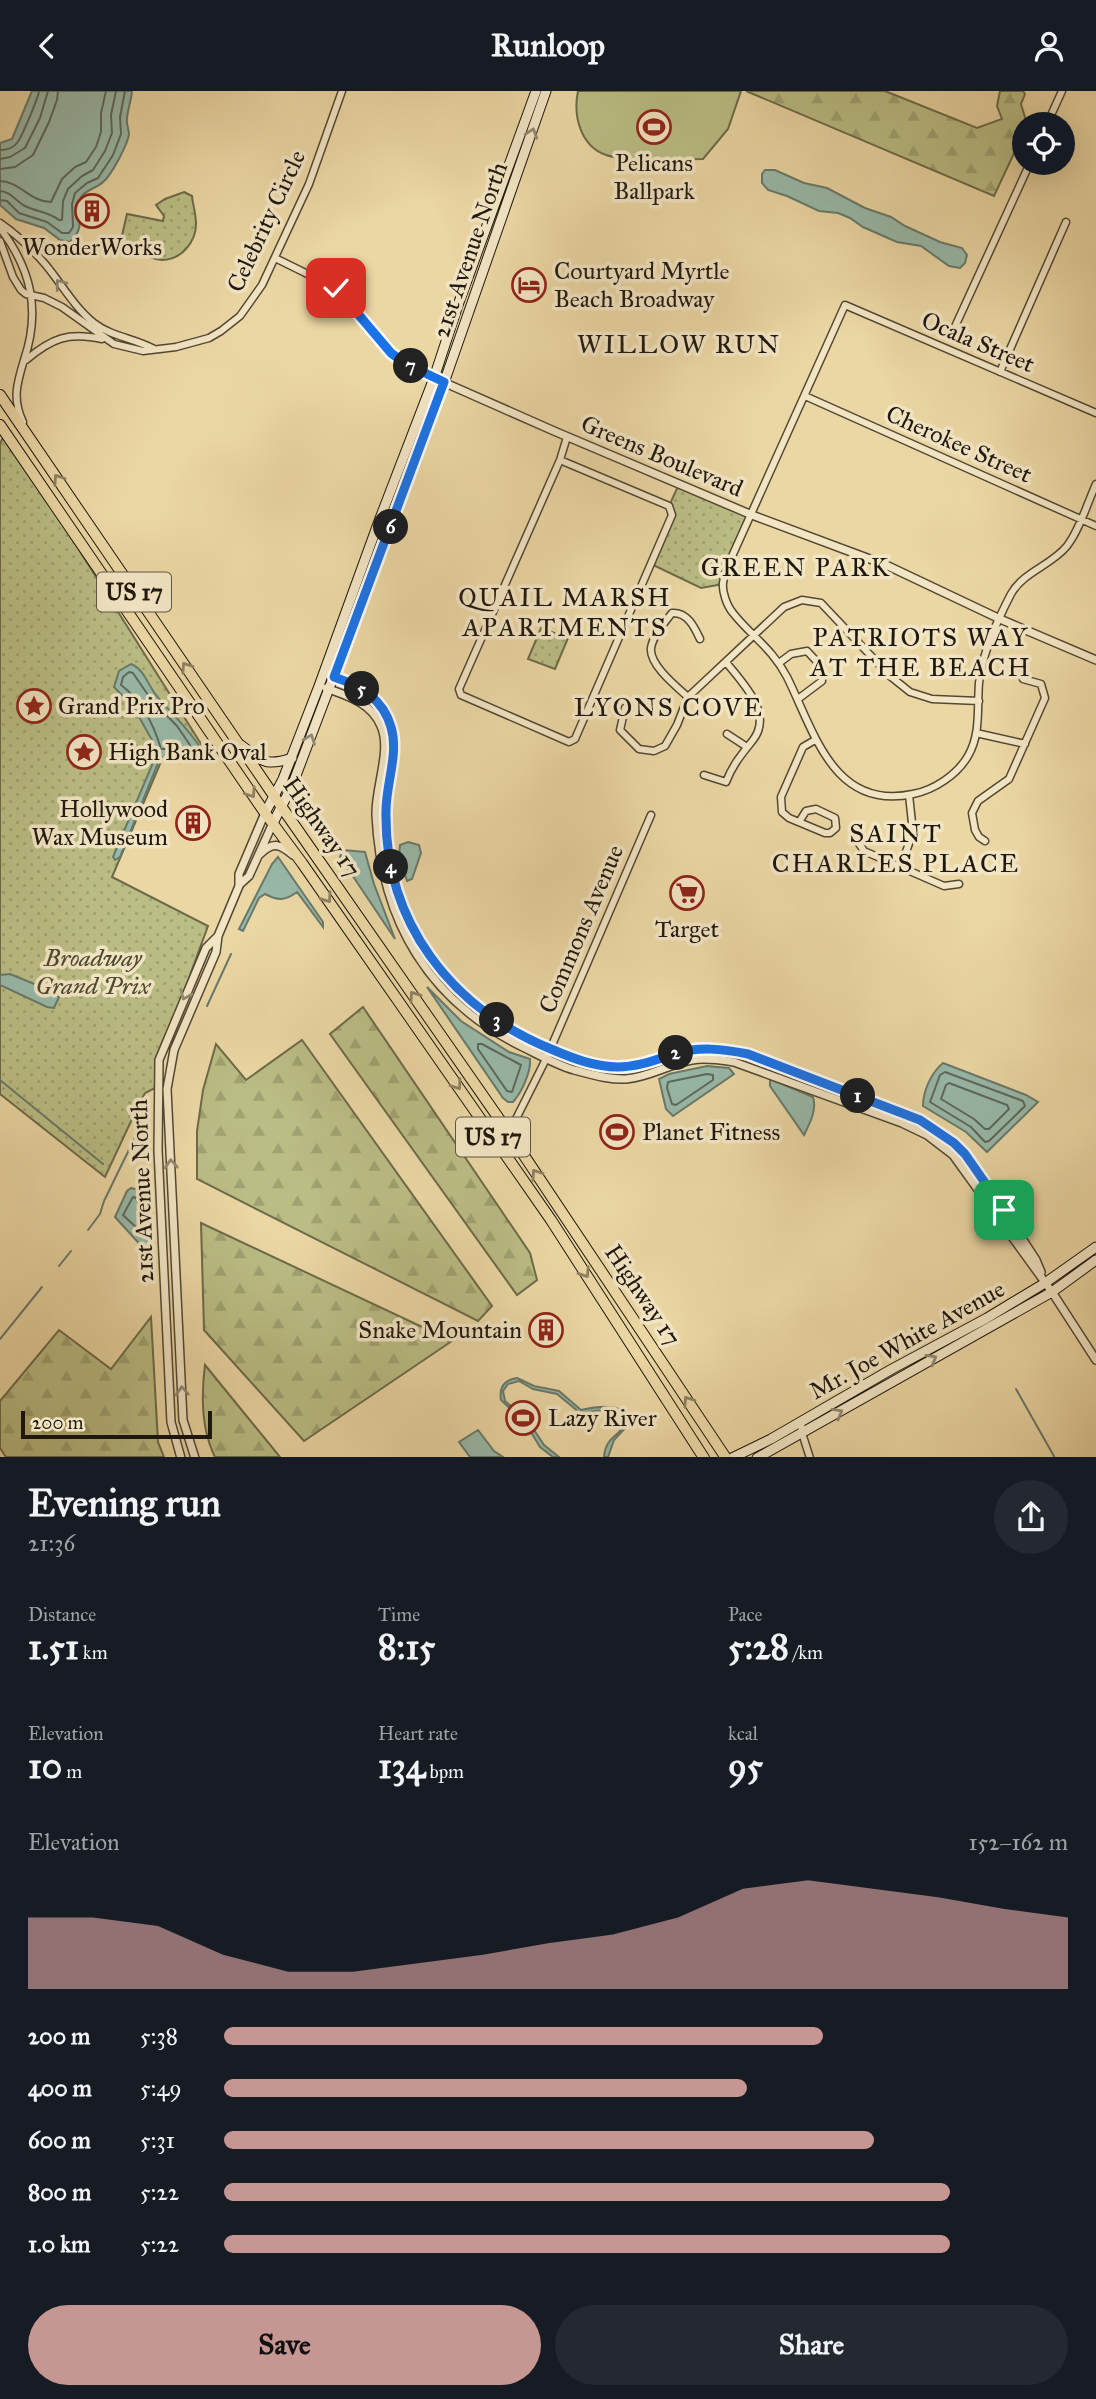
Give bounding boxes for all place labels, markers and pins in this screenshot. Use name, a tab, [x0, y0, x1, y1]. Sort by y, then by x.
sports icon: Pelicans Ballpark	[635, 108, 673, 146]
place label: Pelicans Ballpark	[613, 148, 695, 206]
building icon: WonderWorks	[73, 192, 111, 230]
place label: WonderWorks	[22, 232, 162, 262]
place label: Courtyard Myrtle Beach Broadway	[554, 256, 730, 314]
pin	[306, 258, 366, 318]
hotel icon: Courtyard Myrtle Beach Broadway	[510, 266, 548, 304]
pin: 7	[394, 349, 428, 383]
pin: 6	[374, 509, 408, 544]
pin: 5	[344, 671, 380, 707]
place icon: Grand Prix Pro	[15, 687, 53, 725]
place label: Grand Prix Pro	[58, 691, 205, 721]
place icon: High Bank Oval	[65, 733, 103, 771]
place label: High Bank Oval	[108, 737, 267, 767]
place label: Hollywood Wax Museum	[31, 794, 168, 852]
building icon: Hollywood Wax Museum	[174, 804, 212, 842]
pin: 4	[374, 849, 408, 885]
supermarket icon: Target	[668, 874, 706, 912]
place label: Target	[655, 914, 719, 944]
pin: 3	[480, 1003, 514, 1037]
pin: 2	[658, 1035, 694, 1070]
pin: 1	[840, 1079, 876, 1114]
sports icon: Planet Fitness	[598, 1113, 636, 1151]
place label: Planet Fitness	[642, 1117, 780, 1147]
pin	[974, 1180, 1034, 1240]
building icon: Snake Mountain	[527, 1311, 565, 1349]
place label: Snake Mountain	[358, 1315, 522, 1345]
sports icon: Lazy River	[504, 1399, 542, 1437]
place label: Lazy River	[548, 1403, 657, 1433]

